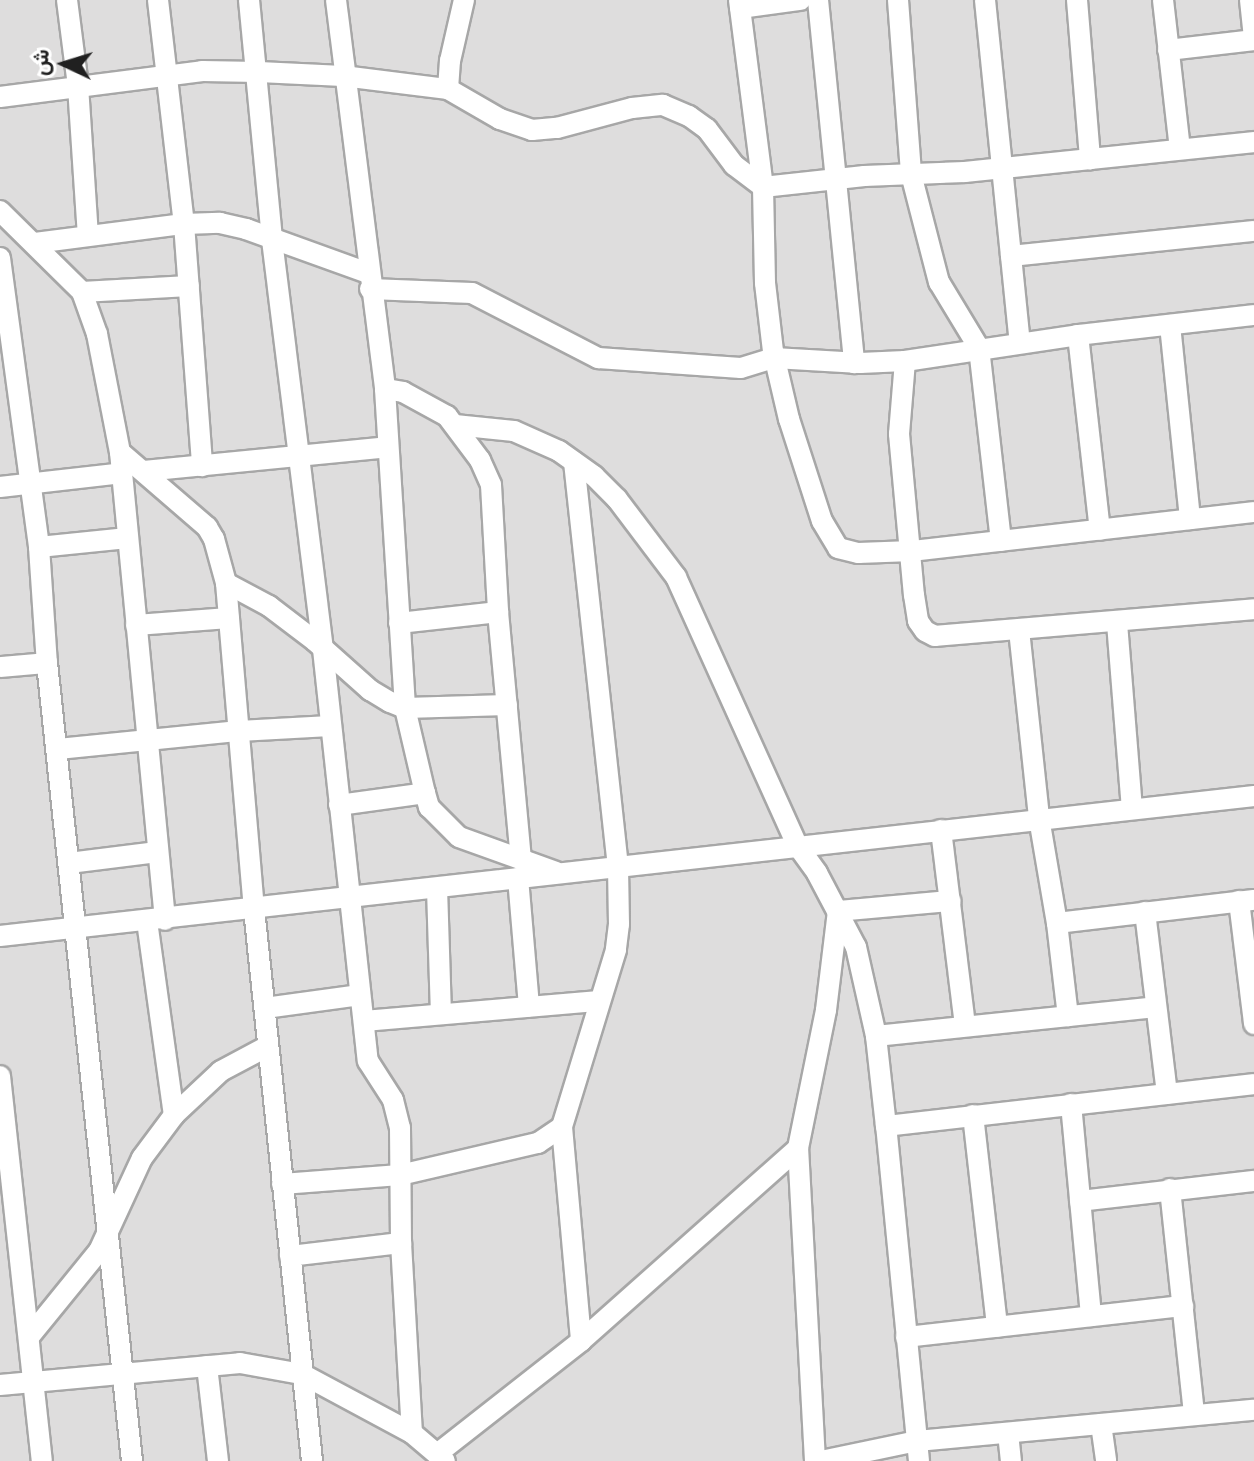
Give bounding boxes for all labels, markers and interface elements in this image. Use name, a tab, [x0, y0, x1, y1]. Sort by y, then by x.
north arrow	[24, 24, 104, 104]
text: ش	[25, 48, 55, 76]

